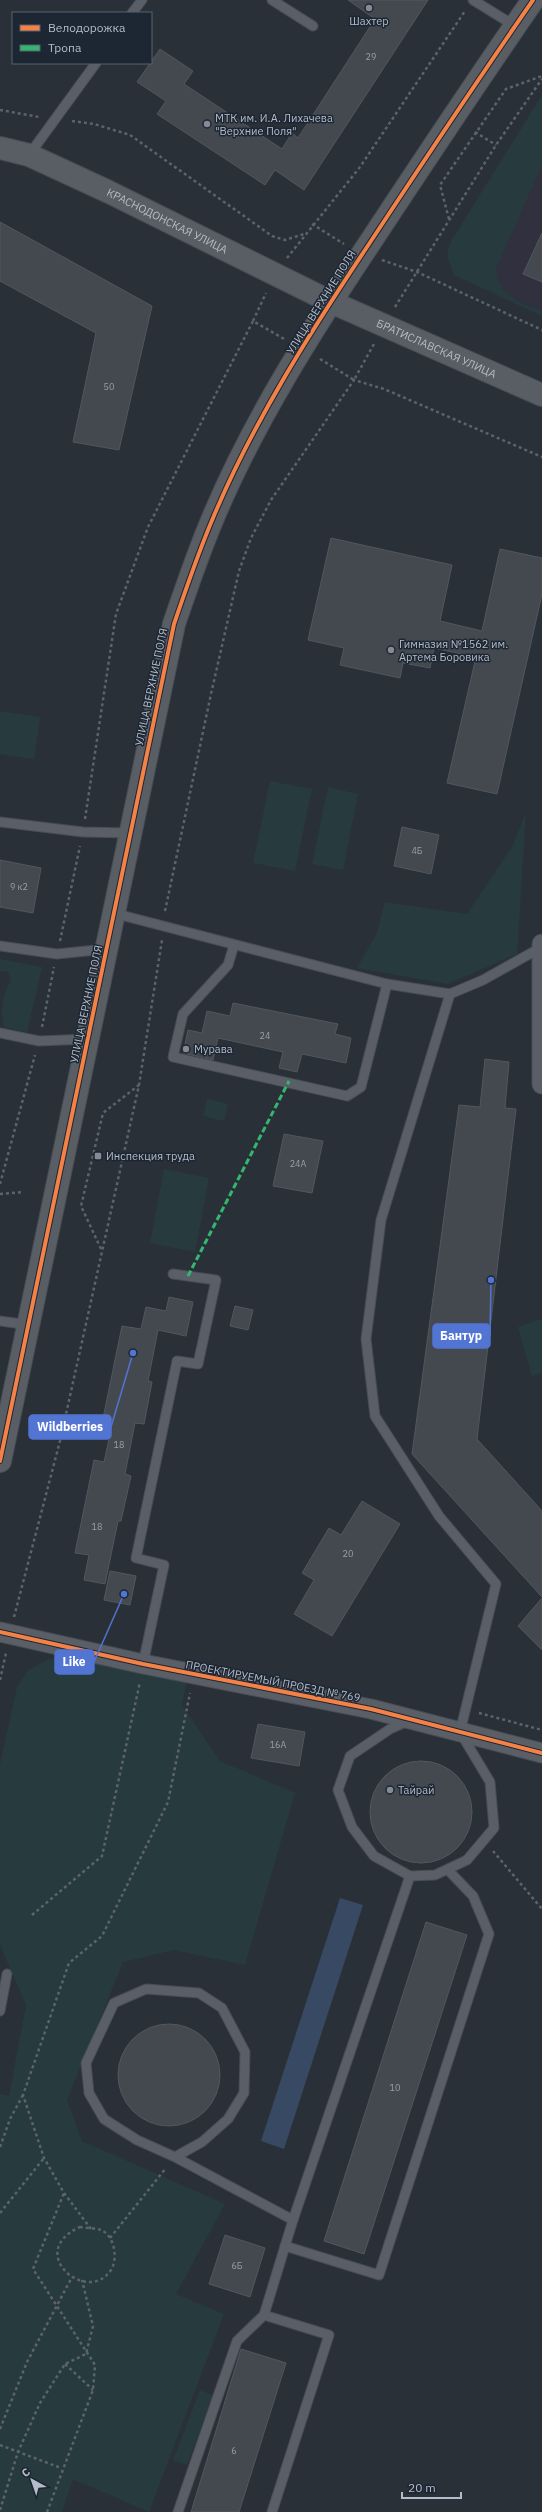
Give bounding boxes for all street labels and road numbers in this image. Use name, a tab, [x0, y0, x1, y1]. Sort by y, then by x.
street label: КРАСНОДОНСКАЯ УЛИЦА	[105, 185, 230, 257]
street label: УЛИЦА ВЕРХНИЕ ПОЛЯ	[283, 247, 359, 357]
street label: БРАТИСЛАВСКАЯ УЛИЦА	[374, 316, 499, 381]
street label: УЛИЦА ВЕРХНИЕ ПОЛЯ	[132, 627, 170, 747]
street label: УЛИЦА ВЕРХНИЕ ПОЛЯ	[67, 944, 105, 1064]
street label: ПРОЕКТИРУЕМЫЙ ПРОЕЗД № 769	[185, 1657, 361, 1705]

